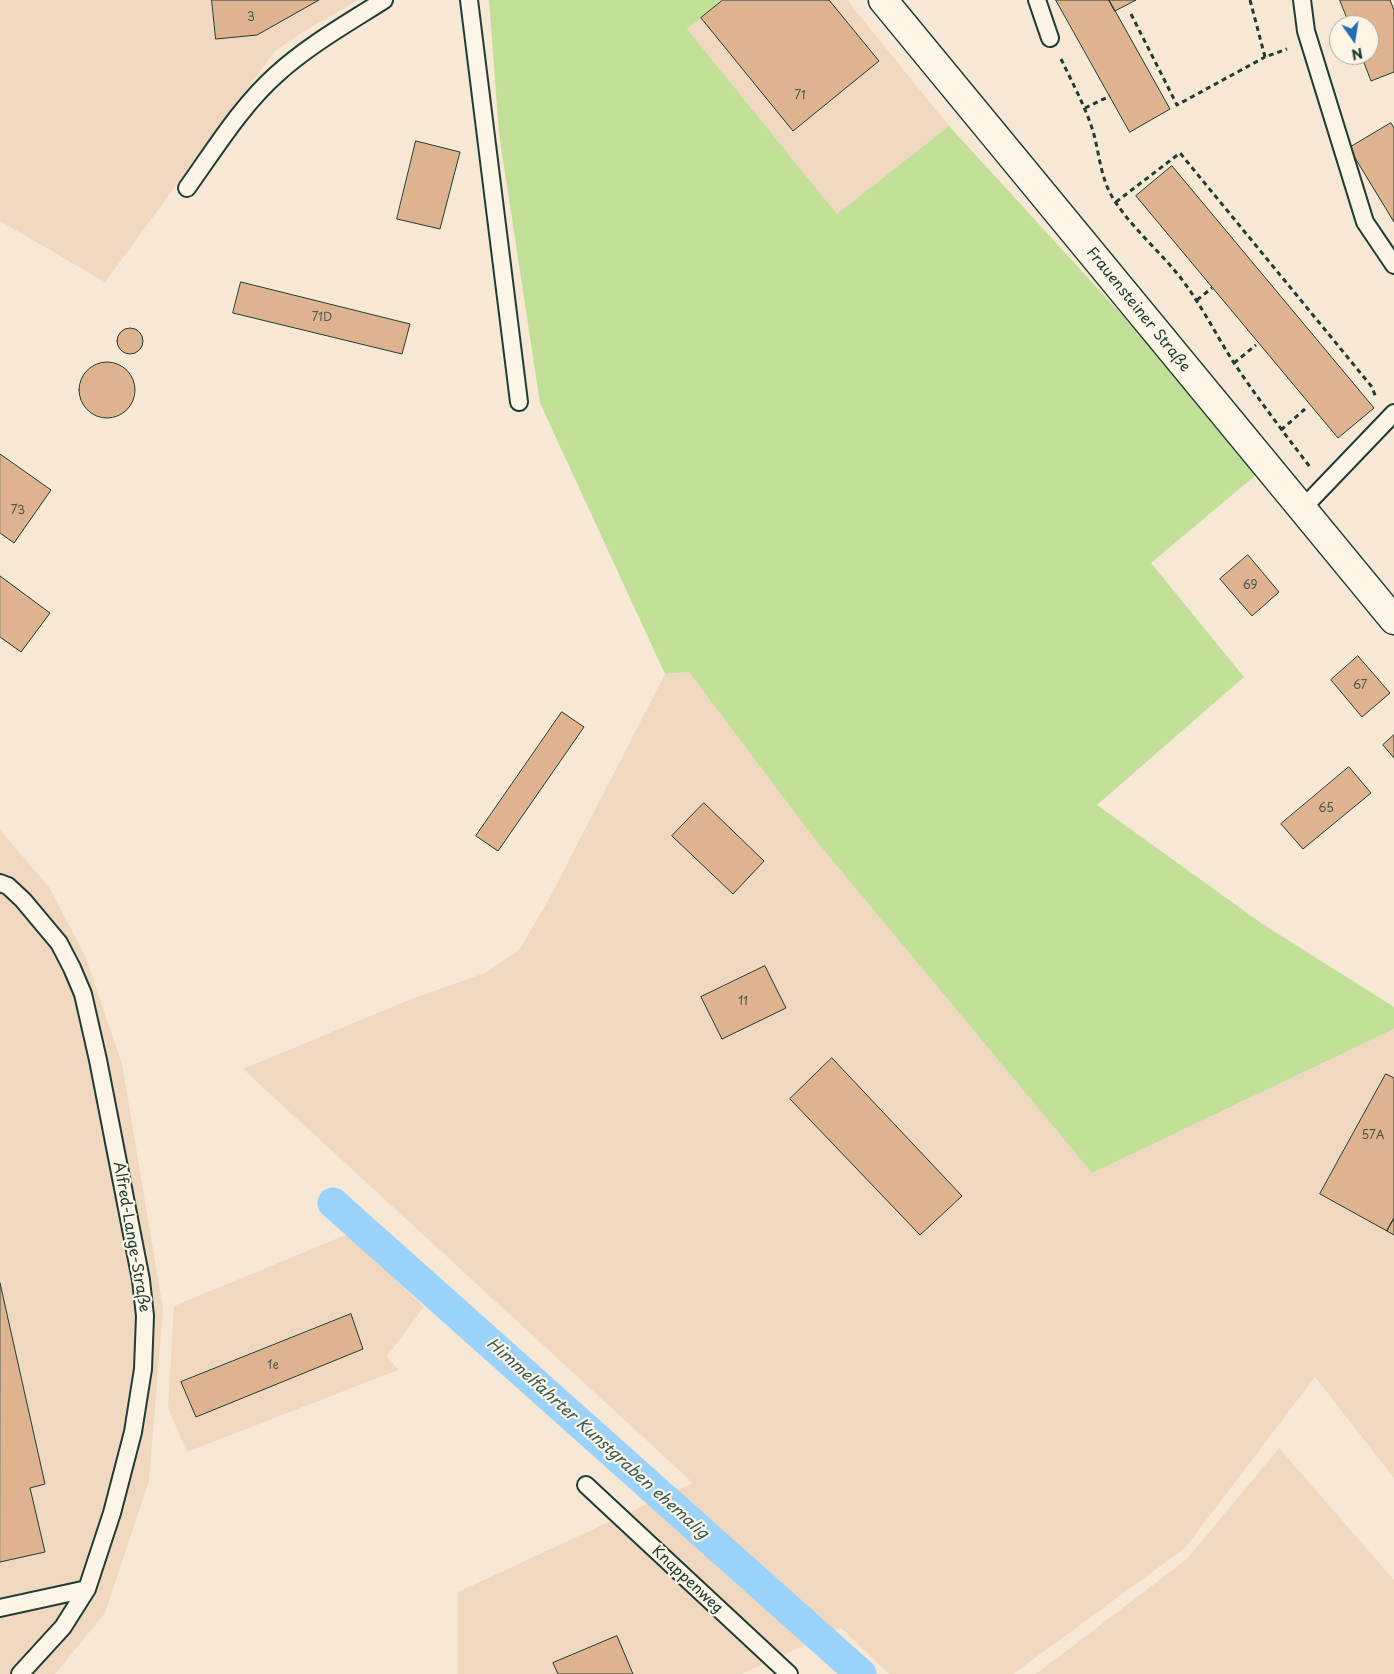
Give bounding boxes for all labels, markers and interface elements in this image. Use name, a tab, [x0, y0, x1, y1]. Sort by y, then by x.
house number: 3	[247, 11, 255, 25]
north arrow	[1329, 15, 1379, 65]
text: N	[1349, 43, 1365, 66]
house number: 71	[794, 89, 806, 103]
street label: Frauensteiner Straße	[1082, 244, 1194, 376]
house number: 71D	[312, 311, 332, 325]
house number: 73	[11, 504, 25, 518]
house number: 69	[1242, 579, 1258, 593]
house number: 67	[1353, 679, 1367, 693]
house number: 65	[1318, 802, 1334, 816]
house number: 11	[738, 995, 748, 1009]
house number: 57A	[1361, 1129, 1385, 1143]
street label: Alfred-Lange-Straße	[109, 1160, 153, 1314]
water label: Himmelfahrter Kunstgraben ehemalig	[482, 1334, 712, 1544]
house number: 1e	[267, 1359, 279, 1373]
street label: Knappenweg	[648, 1542, 726, 1618]

